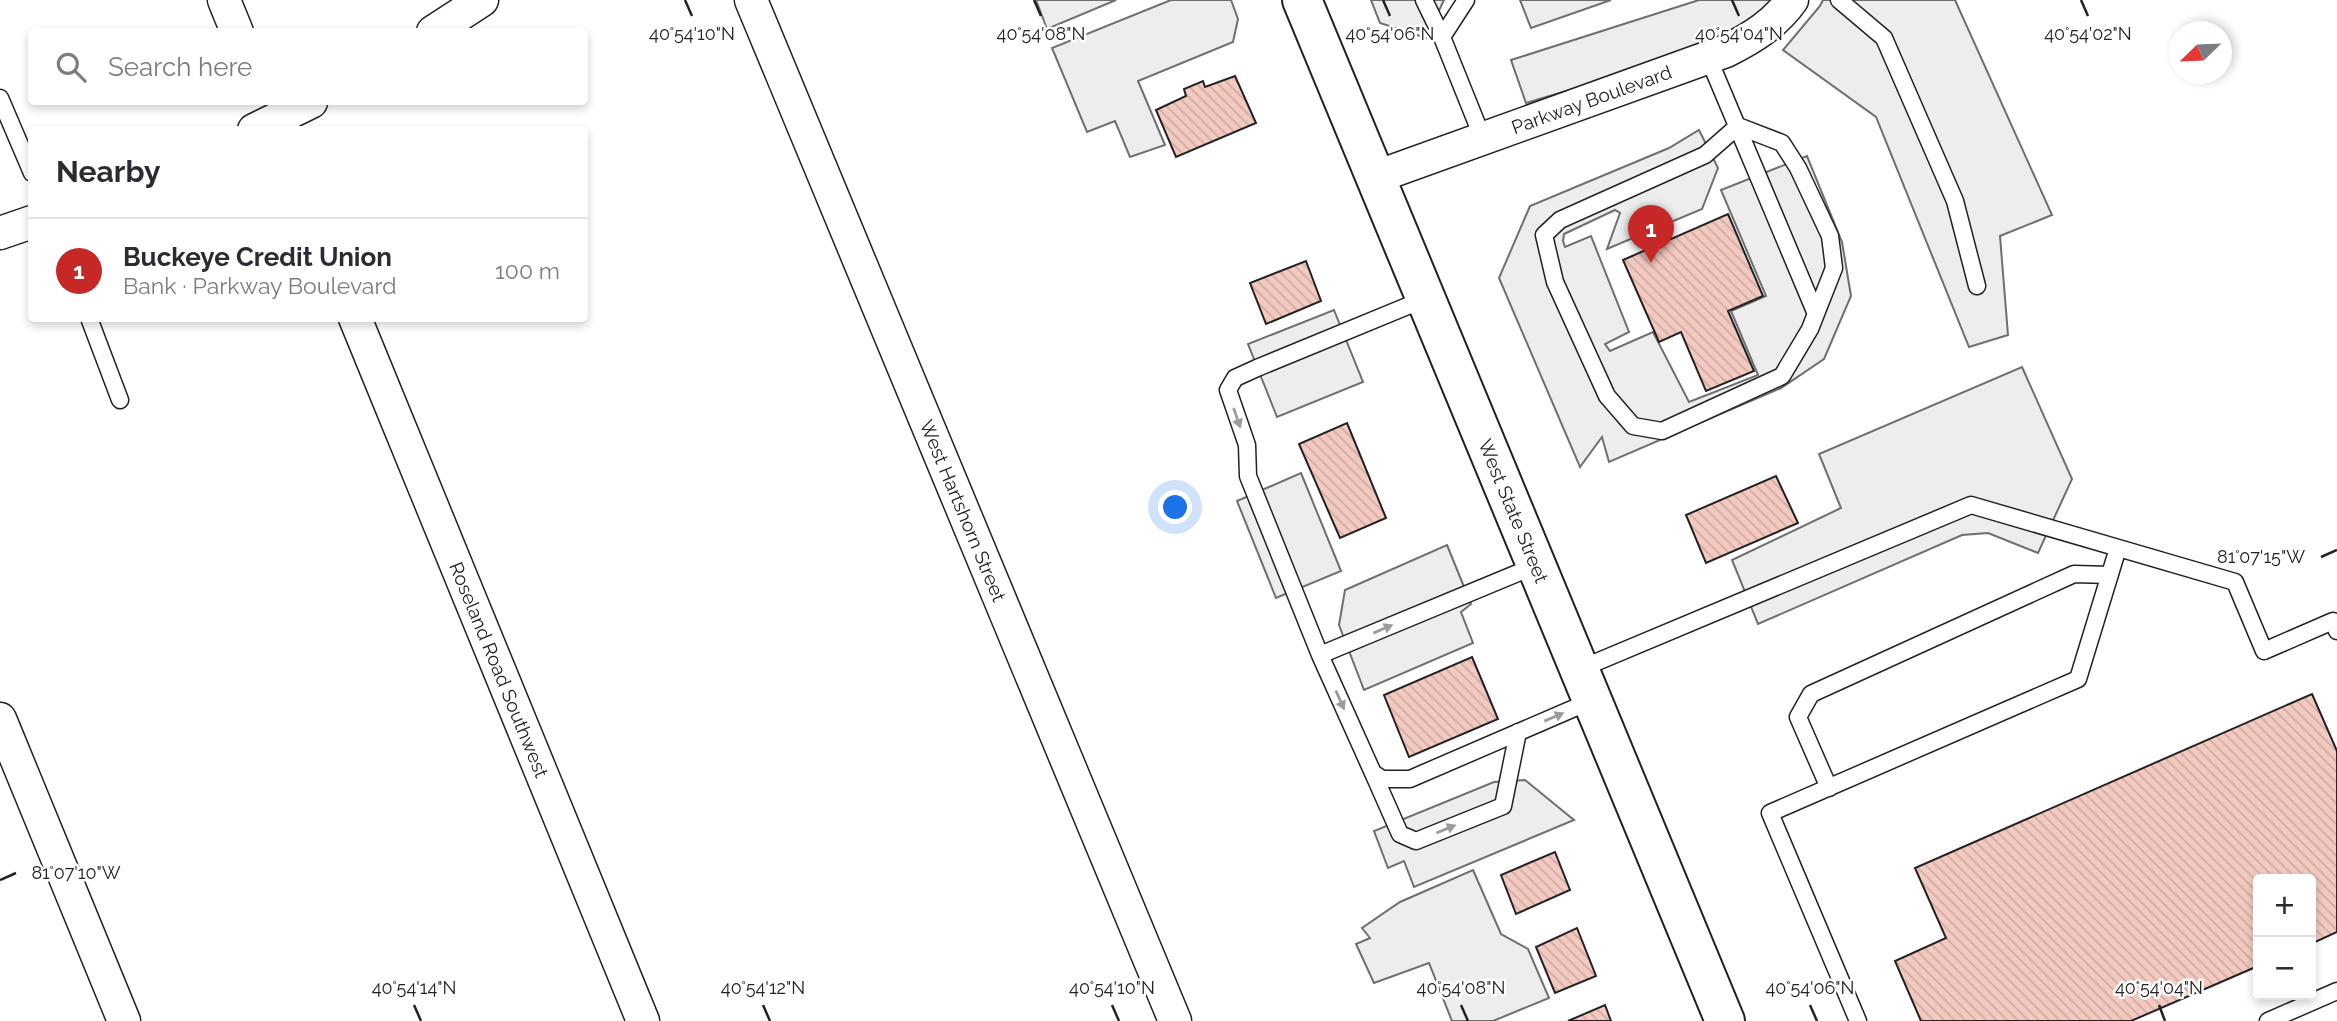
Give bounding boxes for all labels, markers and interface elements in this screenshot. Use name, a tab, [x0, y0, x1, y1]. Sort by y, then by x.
north arrow	[2169, 21, 2232, 84]
text: 40°54'10"N	[649, 23, 735, 44]
text: 40°54'08"N	[997, 23, 1085, 44]
text: 40°54'06"N	[1346, 23, 1434, 44]
text: 40°54'04"N	[1695, 23, 1783, 44]
text: 40°54'02"N	[2044, 23, 2132, 44]
search box	[28, 28, 588, 105]
icon: search	[52, 48, 90, 86]
text: Search here	[108, 52, 252, 82]
street label: Parkway Boulevard	[1508, 61, 1674, 138]
text: Nearby	[56, 154, 160, 189]
pin: 1	[1628, 205, 1674, 263]
text: Buckeye Credit Union	[123, 242, 392, 272]
text: 1	[73, 257, 85, 284]
text: 100 m	[495, 257, 560, 284]
text: Bank · Parkway Boulevard	[123, 272, 396, 299]
one-way arrow	[1232, 408, 1243, 429]
street label: West Hartshorn Street	[916, 417, 1011, 605]
street label: West State Street	[1474, 436, 1553, 586]
your location	[1158, 490, 1192, 524]
text: 81°07'15"W	[2217, 546, 2305, 567]
street label: Roseland Road Southwest	[445, 559, 553, 781]
one-way arrow	[1373, 623, 1393, 635]
one-way arrow	[1335, 689, 1346, 710]
one-way arrow	[1544, 711, 1565, 722]
one-way arrow	[1436, 824, 1457, 835]
text: 81°07'10"W	[31, 862, 121, 883]
map controls	[2253, 874, 2316, 1000]
button: +	[2253, 874, 2316, 937]
button: −	[2253, 937, 2316, 1000]
text: 40°54'14"N	[372, 977, 456, 998]
text: 40°54'12"N	[721, 977, 805, 998]
text: 40°54'10"N	[1069, 977, 1155, 998]
text: 40°54'08"N	[1417, 977, 1505, 998]
text: 40°54'06"N	[1766, 977, 1854, 998]
text: 40°54'04"N	[2115, 977, 2203, 998]

